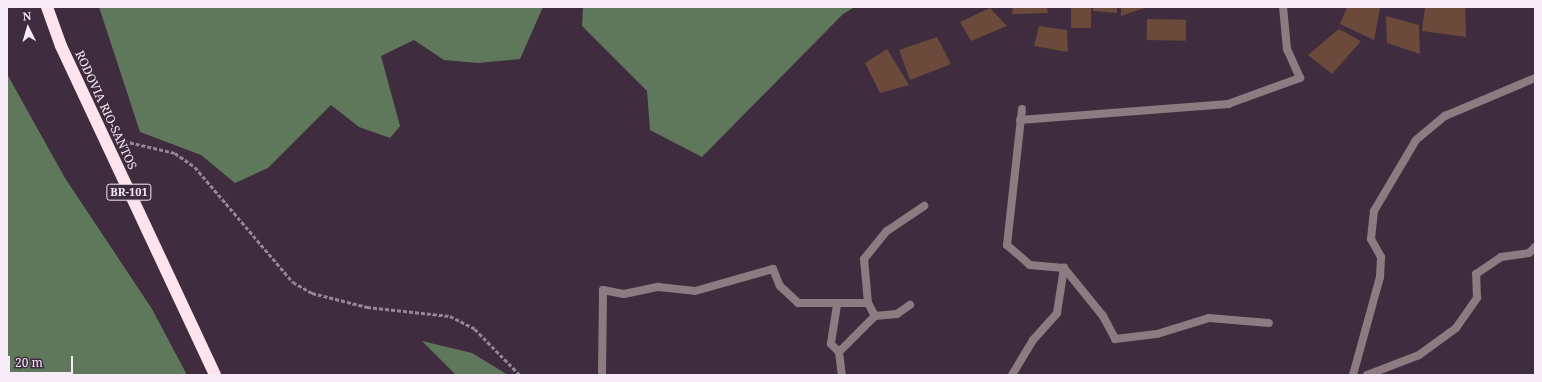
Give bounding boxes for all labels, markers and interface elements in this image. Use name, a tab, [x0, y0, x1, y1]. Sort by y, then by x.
north arrow	[8, 8, 48, 48]
text: N	[22, 8, 32, 23]
street label: RODOVIA RIO-SANTOS	[72, 48, 140, 172]
road number: BR-101	[106, 183, 152, 201]
scale bar	[10, 348, 75, 374]
text: 20 m	[15, 354, 43, 371]

